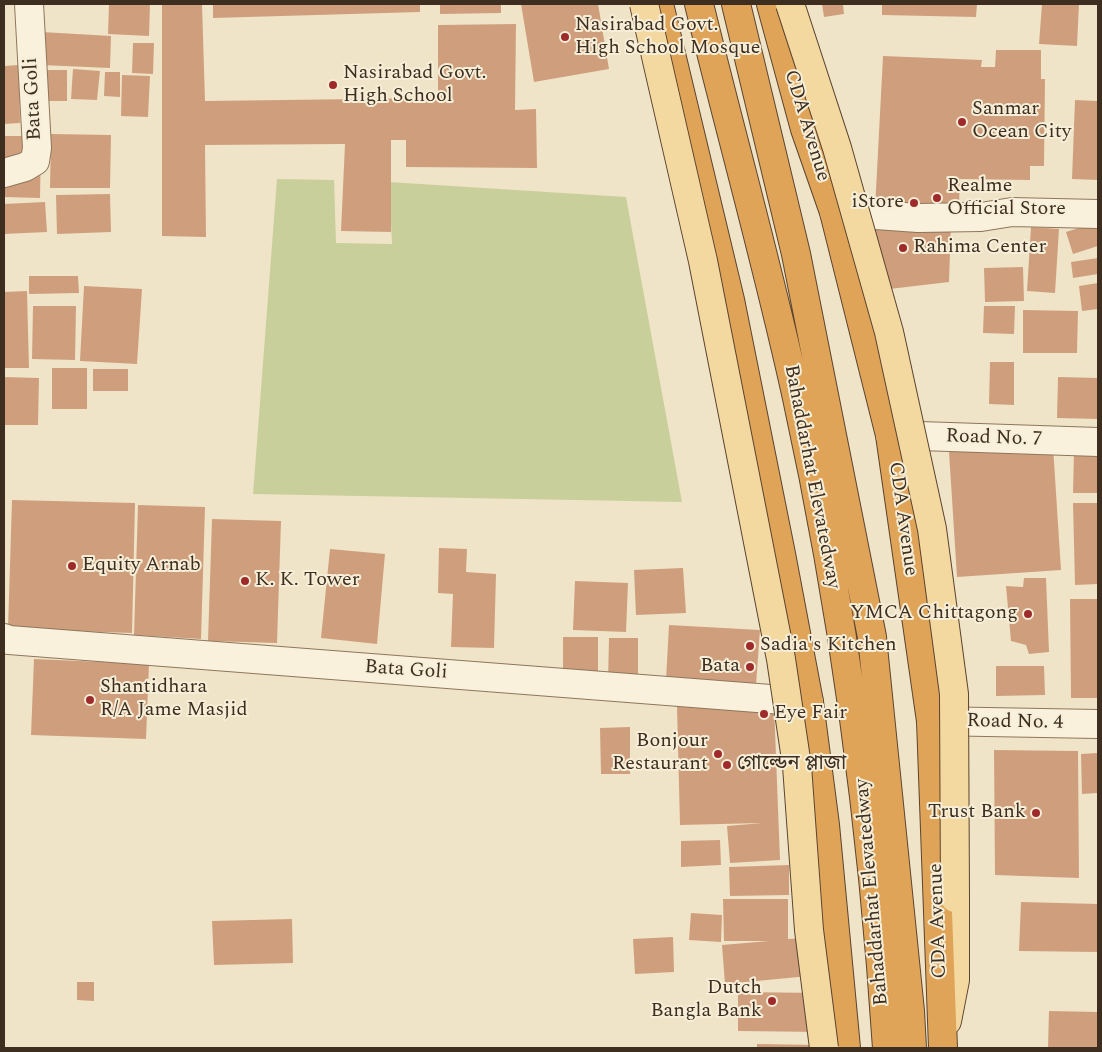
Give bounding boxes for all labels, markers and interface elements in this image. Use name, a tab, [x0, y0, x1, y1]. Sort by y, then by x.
place label: Nasirabad Govt. High School Mosque	[575, 14, 760, 61]
marker: Nasirabad Govt. High School Mosque	[559, 31, 571, 43]
street label: Bata Goli	[20, 57, 48, 141]
place label: Nasirabad Govt. High School	[343, 62, 487, 109]
street label: CDA Avenue	[778, 67, 834, 185]
marker: Nasirabad Govt. High School	[327, 79, 339, 91]
place label: Sanmar Ocean City	[972, 98, 1071, 145]
marker: Sanmar Ocean City	[956, 116, 968, 128]
place label: Realme Official Store	[947, 175, 1066, 222]
place label: iStore	[851, 191, 904, 215]
marker: Realme Official Store	[931, 192, 943, 204]
marker: iStore	[908, 197, 920, 209]
place label: Rahima Center	[913, 236, 1046, 260]
marker: Rahima Center	[897, 242, 909, 254]
street label: Bahaddarhat Elevatedway	[777, 363, 845, 591]
street label: Road No. 7	[945, 425, 1043, 453]
street label: CDA Avenue	[882, 460, 922, 578]
place label: Equity Arnab	[82, 554, 201, 578]
marker: Equity Arnab	[66, 560, 78, 572]
place label: K. K. Tower	[255, 569, 360, 593]
marker: K. K. Tower	[239, 575, 251, 587]
place label: YMCA Chittagong	[850, 602, 1018, 626]
marker: YMCA Chittagong	[1022, 608, 1034, 620]
place label: Sadia's Kitchen	[760, 634, 897, 658]
marker: Sadia's Kitchen	[744, 640, 756, 652]
place label: Bata	[700, 655, 740, 679]
street label: Bata Goli	[364, 656, 448, 686]
marker: Bata	[744, 661, 756, 673]
place label: Shantidhara R/A Jame Masjid	[100, 676, 248, 723]
marker: Shantidhara R/A Jame Masjid	[84, 694, 96, 706]
place label: Eye Fair	[774, 702, 847, 726]
marker: Eye Fair	[758, 708, 770, 720]
street label: Road No. 4	[966, 710, 1064, 736]
place label: Bonjour Restaurant	[612, 730, 708, 777]
marker: Bonjour Restaurant	[712, 748, 724, 760]
place label: গোল্ডেন প্লাজা	[737, 753, 846, 777]
marker: গোল্ডেন প্লাজা	[721, 759, 733, 771]
street label: Bahaddarhat Elevatedway	[851, 777, 895, 1007]
place label: Trust Bank	[928, 801, 1026, 825]
marker: Trust Bank	[1030, 807, 1042, 819]
street label: CDA Avenue	[925, 863, 953, 979]
place label: Dutch Bangla Bank	[650, 977, 762, 1024]
marker: Dutch Bangla Bank	[766, 995, 778, 1007]

